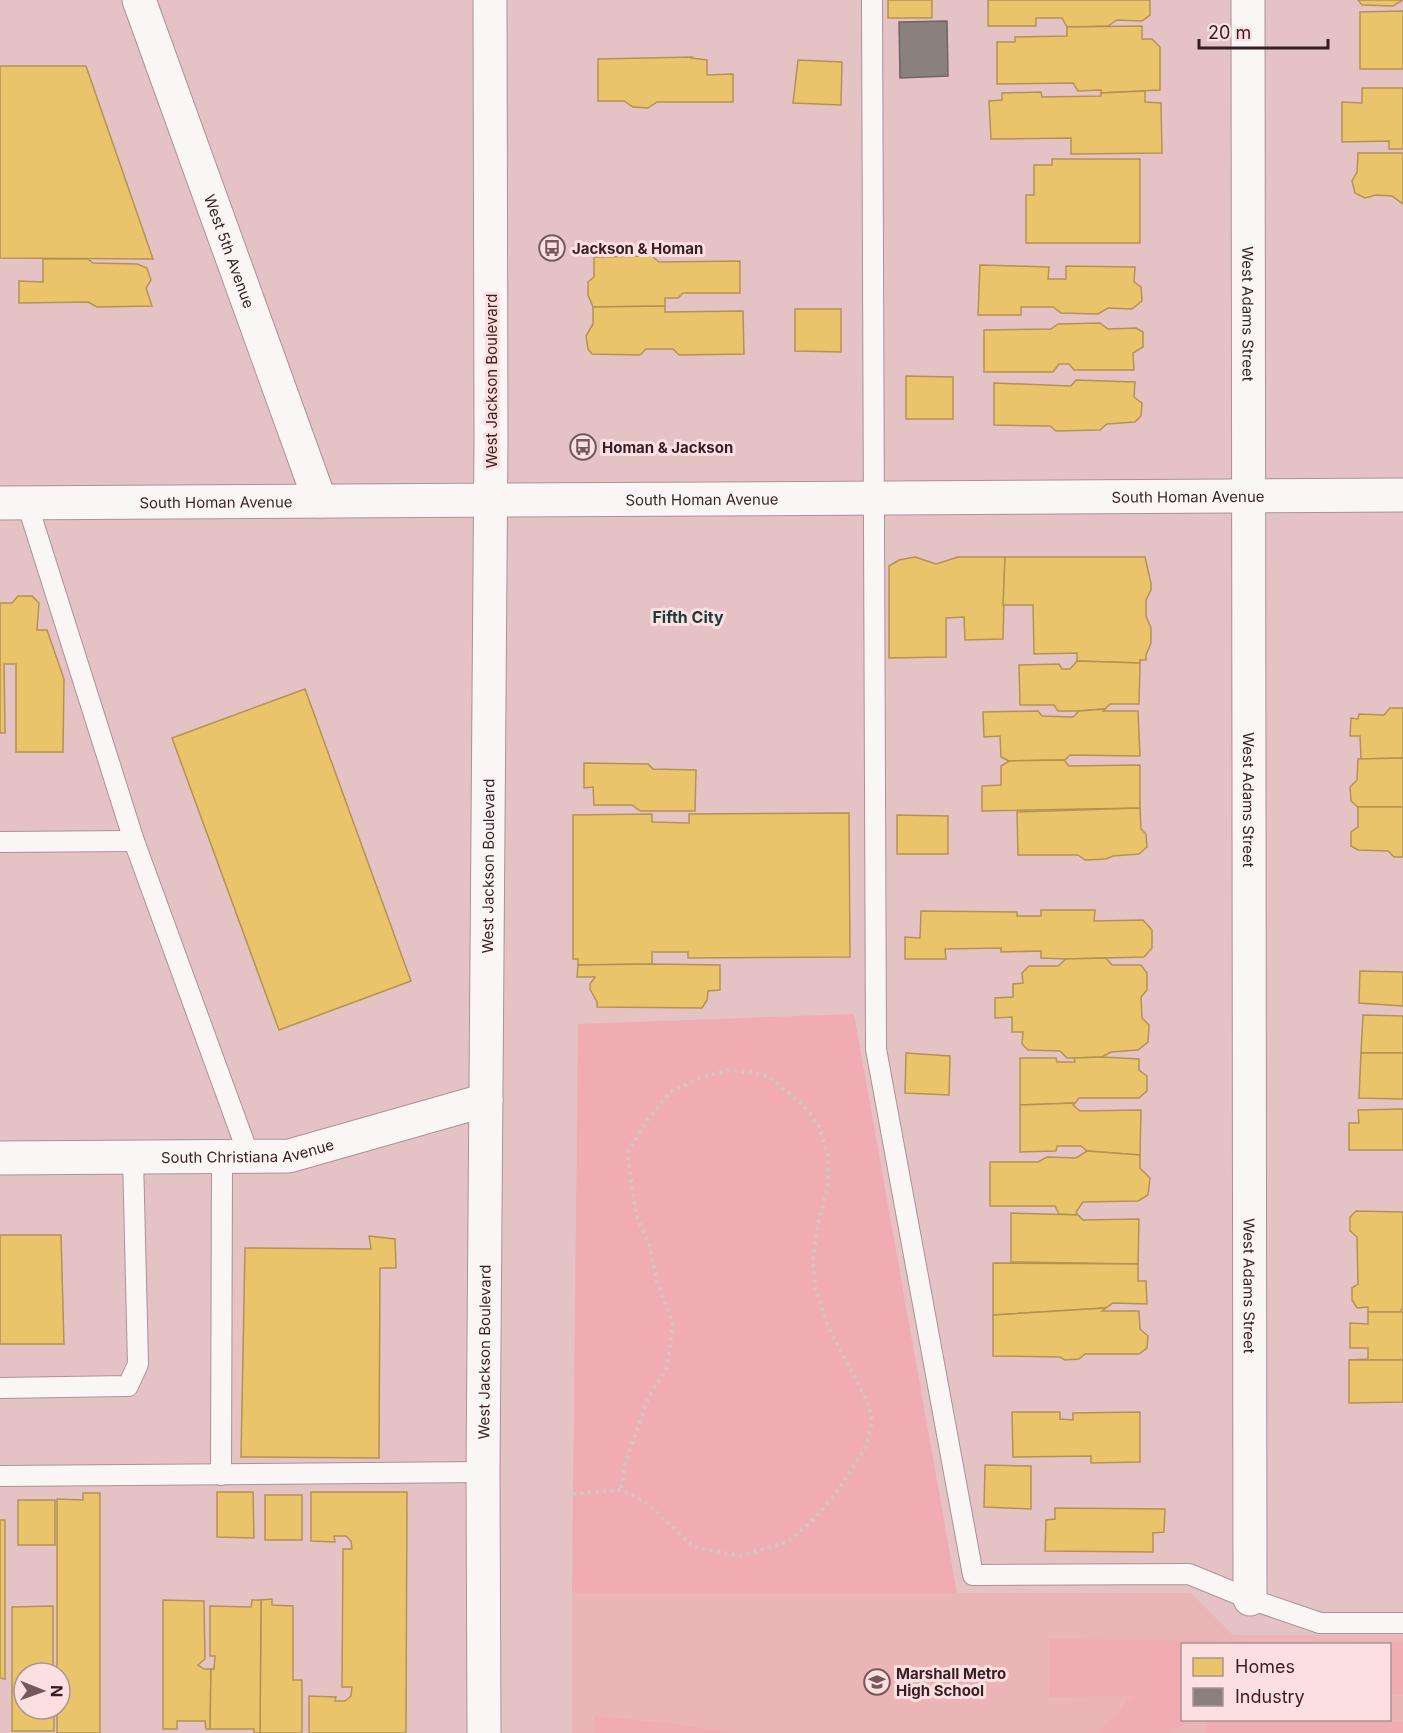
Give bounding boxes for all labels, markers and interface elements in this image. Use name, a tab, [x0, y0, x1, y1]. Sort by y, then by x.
scale bar	[1199, 12, 1328, 50]
text: 20 m	[1208, 22, 1251, 43]
street label: West 5th Avenue	[200, 192, 259, 311]
bus stop icon: Jackson & Homan	[537, 233, 567, 263]
place label: Jackson & Homan	[572, 239, 703, 258]
street label: West Adams Street	[1239, 246, 1258, 382]
street label: West Jackson Boulevard	[482, 294, 501, 468]
bus stop icon: Homan & Jackson	[568, 432, 598, 462]
place label: Homan & Jackson	[602, 438, 733, 457]
street label: South Homan Avenue	[1111, 486, 1265, 506]
street label: South Homan Avenue	[625, 489, 779, 509]
street label: South Homan Avenue	[139, 492, 293, 512]
district label: Fifth City	[652, 607, 724, 627]
street label: West Adams Street	[1239, 732, 1259, 868]
street label: West Jackson Boulevard	[478, 779, 498, 954]
street label: South Christiana Avenue	[161, 1134, 336, 1166]
street label: West Adams Street	[1240, 1218, 1259, 1354]
street label: West Jackson Boulevard	[474, 1265, 494, 1440]
legend	[1181, 1643, 1391, 1721]
text: Homes	[1235, 1656, 1295, 1677]
north arrow	[12, 1661, 72, 1721]
place label: Marshall Metro High School	[896, 1664, 1006, 1700]
school or university icon: Marshall Metro High School	[862, 1667, 892, 1697]
text: N	[47, 1685, 67, 1698]
text: Industry	[1235, 1686, 1305, 1707]

